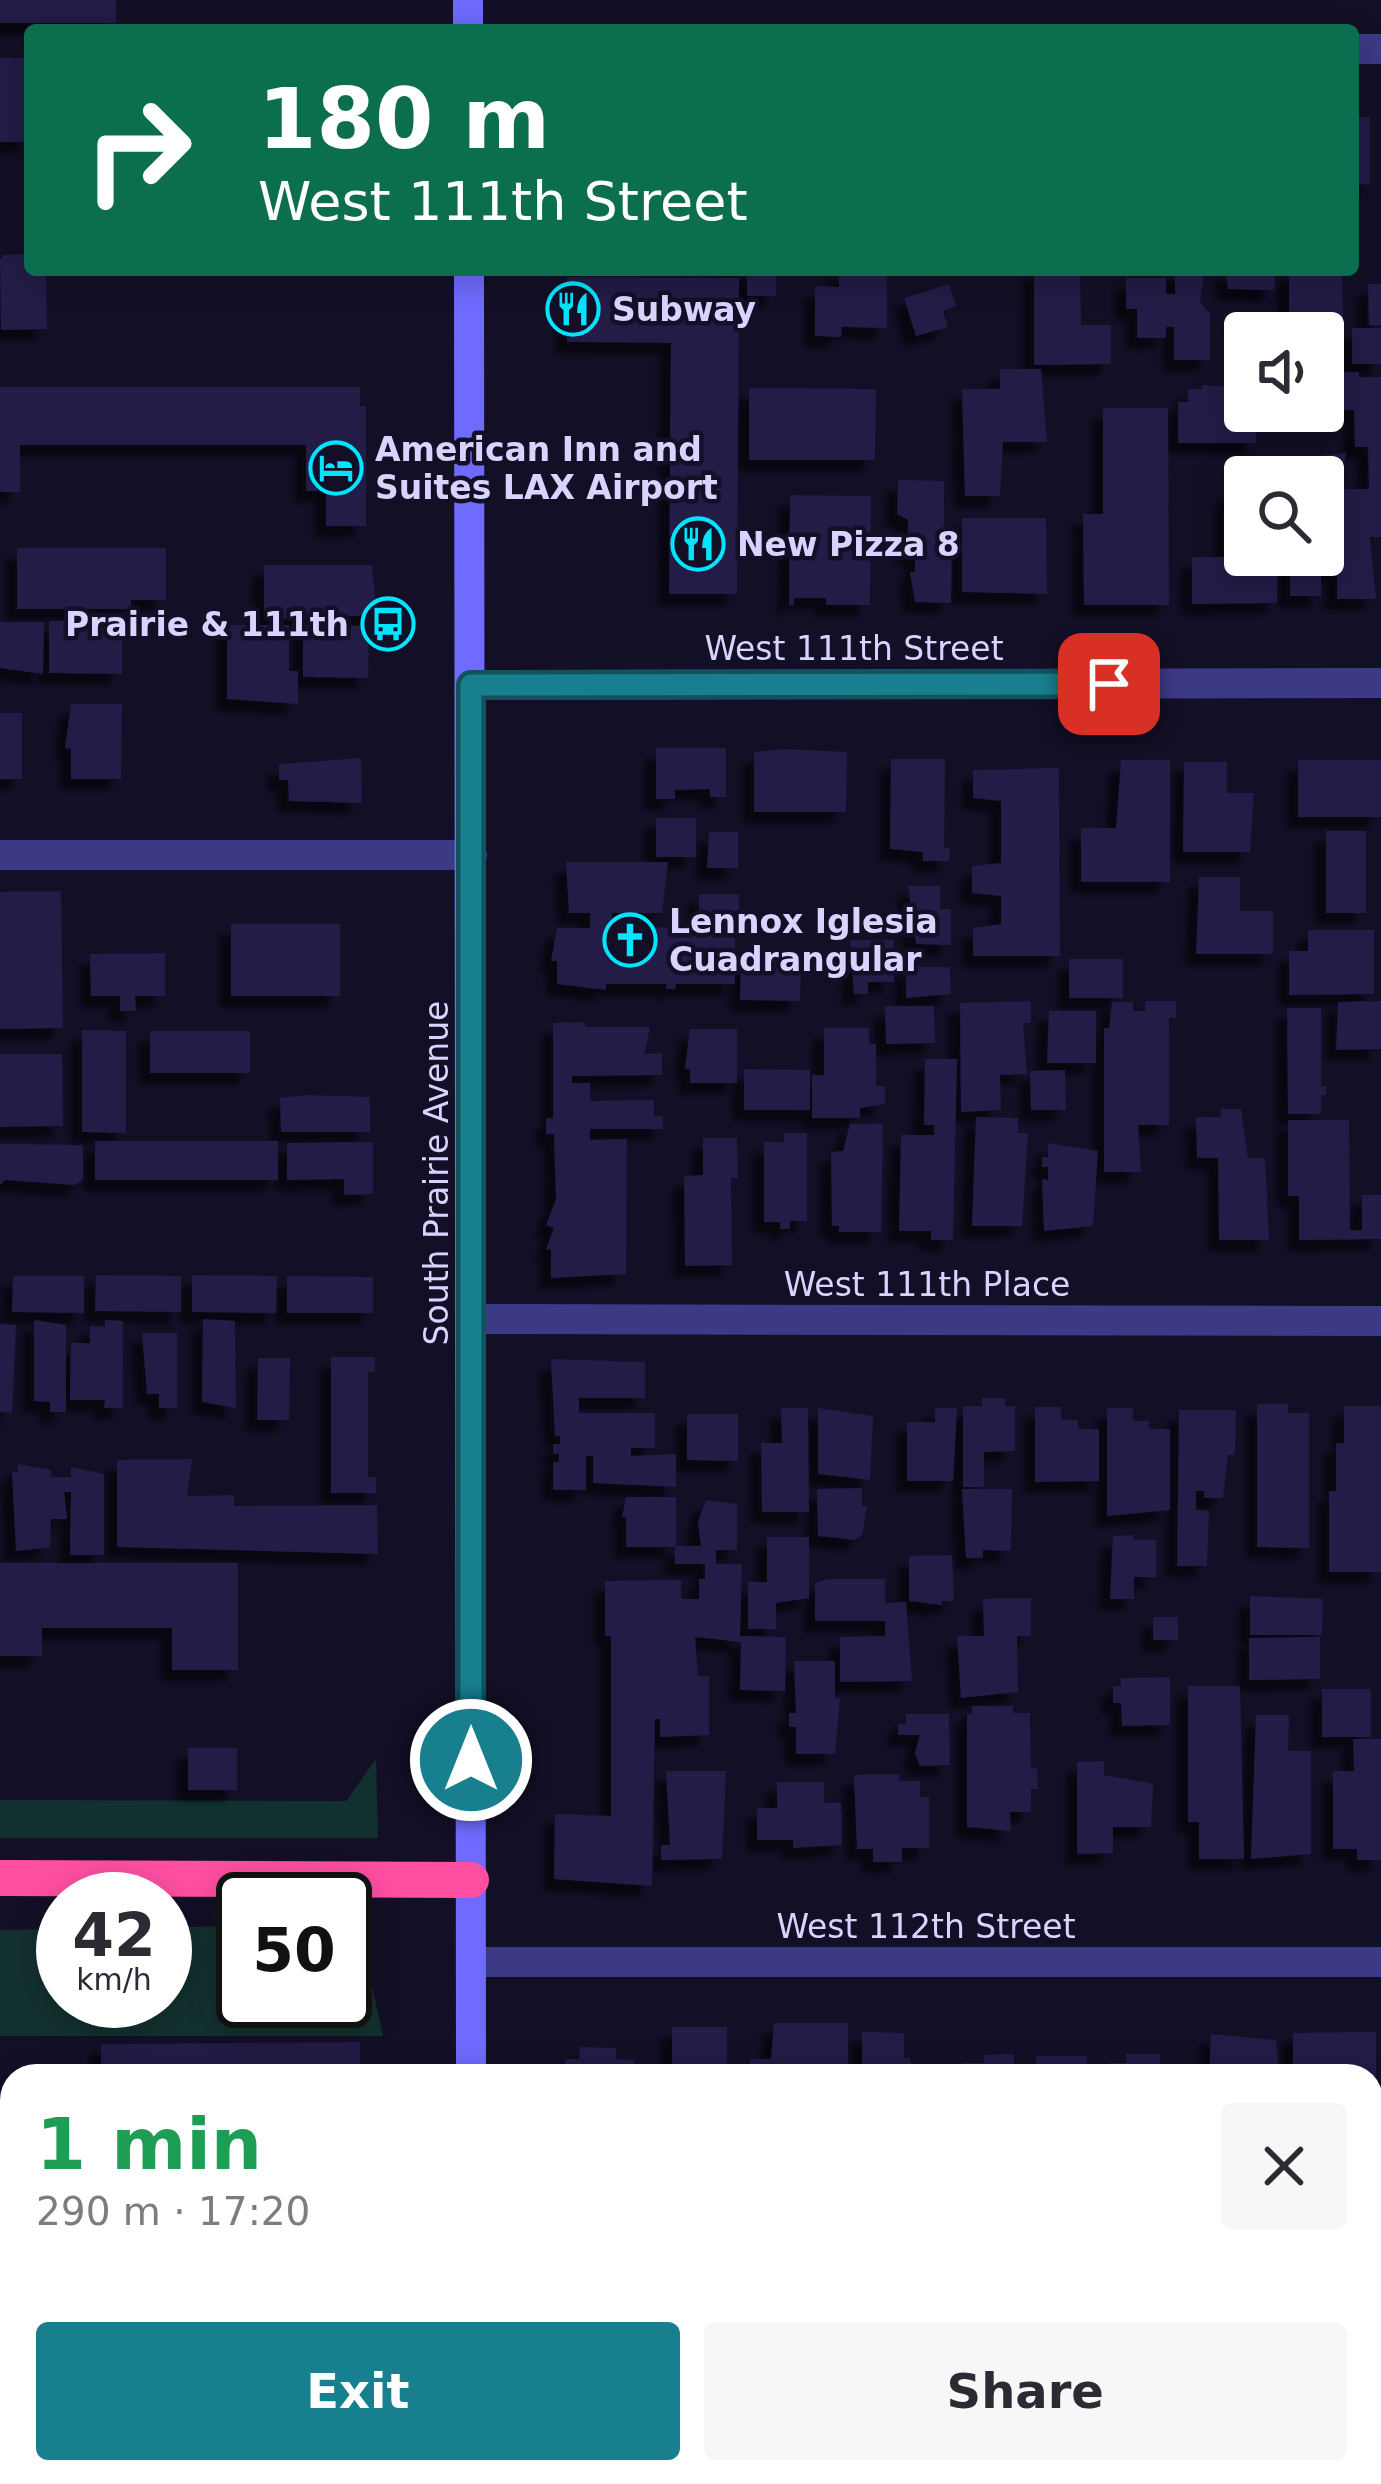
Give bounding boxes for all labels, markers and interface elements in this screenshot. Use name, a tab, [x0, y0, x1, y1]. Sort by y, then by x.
text: 180 m	[258, 70, 550, 168]
icon: right	[60, 72, 216, 228]
text: West 111th Street	[258, 170, 748, 233]
restaurant icon: Subway	[545, 281, 601, 337]
place label: Subway	[612, 290, 756, 329]
map controls	[1224, 312, 1344, 576]
button: sound	[1224, 312, 1344, 432]
place label: American Inn and Suites LAX Airport	[375, 430, 718, 507]
hotel icon: American Inn and Suites LAX Airport	[308, 440, 364, 496]
button: search	[1224, 456, 1344, 576]
restaurant icon: New Pizza 8	[670, 516, 726, 572]
place label: New Pizza 8	[737, 525, 960, 564]
bus stop icon: Prairie & 111th	[360, 596, 416, 652]
place label: Prairie & 111th	[65, 605, 349, 644]
street label: West 111th Street	[704, 629, 1004, 668]
pin	[1058, 633, 1160, 735]
icon: arrive	[1076, 651, 1142, 717]
place label: Lennox Iglesia Cuadrangular	[669, 902, 938, 979]
church icon: Lennox Iglesia Cuadrangular	[602, 912, 658, 968]
street label: South Prairie Avenue	[417, 1001, 456, 1345]
street label: West 111th Place	[784, 1265, 1070, 1304]
position arrow	[408, 1697, 534, 1823]
speed limit sign: 50	[216, 1872, 372, 2028]
text: 42	[72, 1900, 156, 1970]
street label: West 112th Street	[776, 1907, 1076, 1946]
text: km/h	[76, 1962, 152, 1997]
text: 1 min	[36, 2102, 262, 2186]
button: close	[1221, 2103, 1347, 2229]
text: 290 m · 17:20	[36, 2189, 310, 2234]
button: Exit	[36, 2322, 680, 2460]
button: Share	[704, 2322, 1347, 2460]

